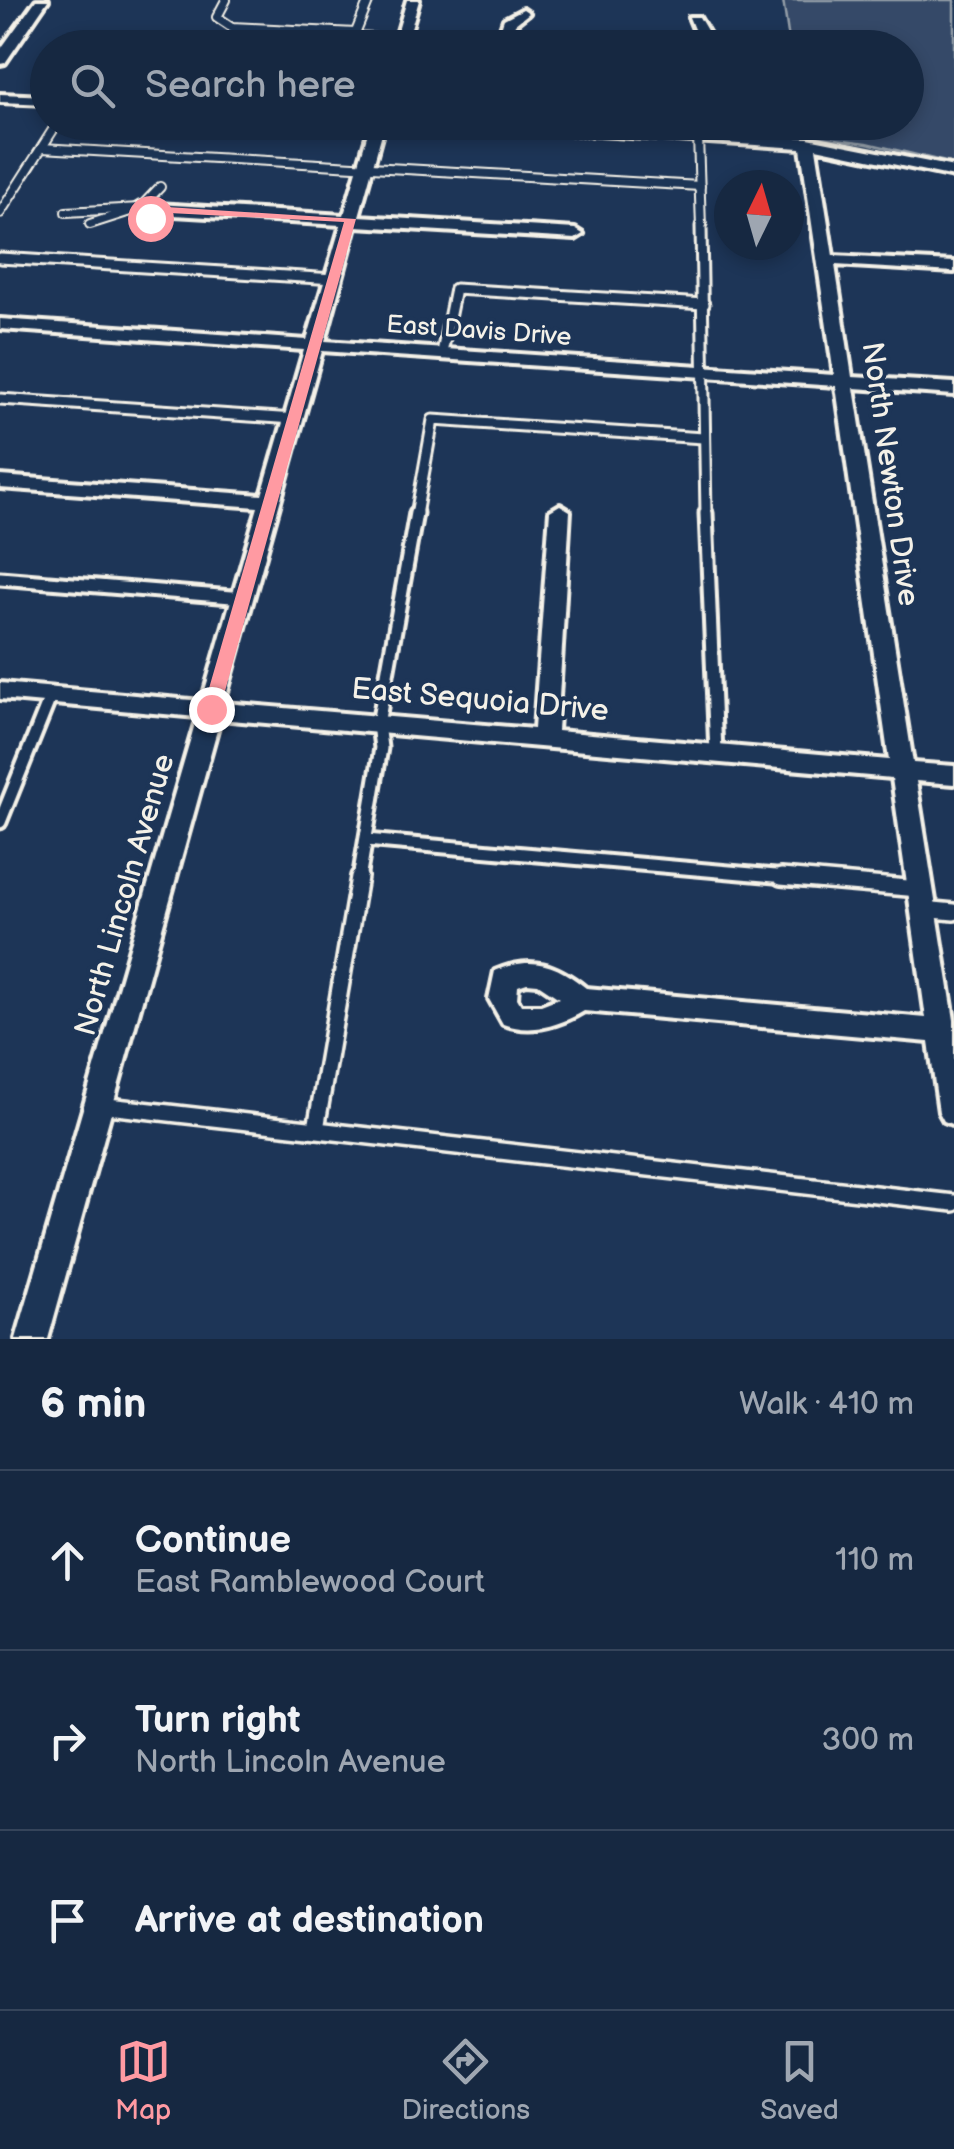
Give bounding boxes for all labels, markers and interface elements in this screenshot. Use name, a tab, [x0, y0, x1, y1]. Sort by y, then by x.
search box	[30, 30, 924, 140]
icon: search	[65, 58, 120, 113]
text: Search here	[145, 63, 356, 108]
north arrow	[714, 170, 804, 260]
route start	[128, 196, 174, 242]
street label: East Davis Drive	[386, 309, 573, 353]
street label: North Newton Drive	[854, 340, 926, 608]
street label: East Sequoia Drive	[350, 671, 610, 729]
route end	[189, 687, 235, 733]
street label: North Lincoln Avenue	[68, 750, 182, 1040]
text: 6 min	[40, 1379, 146, 1430]
text: Walk · 410 m	[739, 1385, 914, 1424]
text: Continue	[135, 1518, 291, 1563]
icon: ahead	[40, 1533, 95, 1588]
text: 110 m	[835, 1541, 914, 1580]
text: East Ramblewood Court	[135, 1563, 485, 1602]
text: Turn right	[135, 1698, 300, 1743]
icon: right	[40, 1713, 95, 1768]
text: 300 m	[822, 1721, 914, 1760]
text: North Lincoln Avenue	[135, 1743, 446, 1782]
icon: arrive	[40, 1893, 95, 1948]
text: Arrive at destination	[135, 1898, 484, 1943]
tab: Map	[115, 2034, 171, 2127]
tab: Directions	[401, 2034, 530, 2127]
tab: Saved	[760, 2034, 839, 2127]

